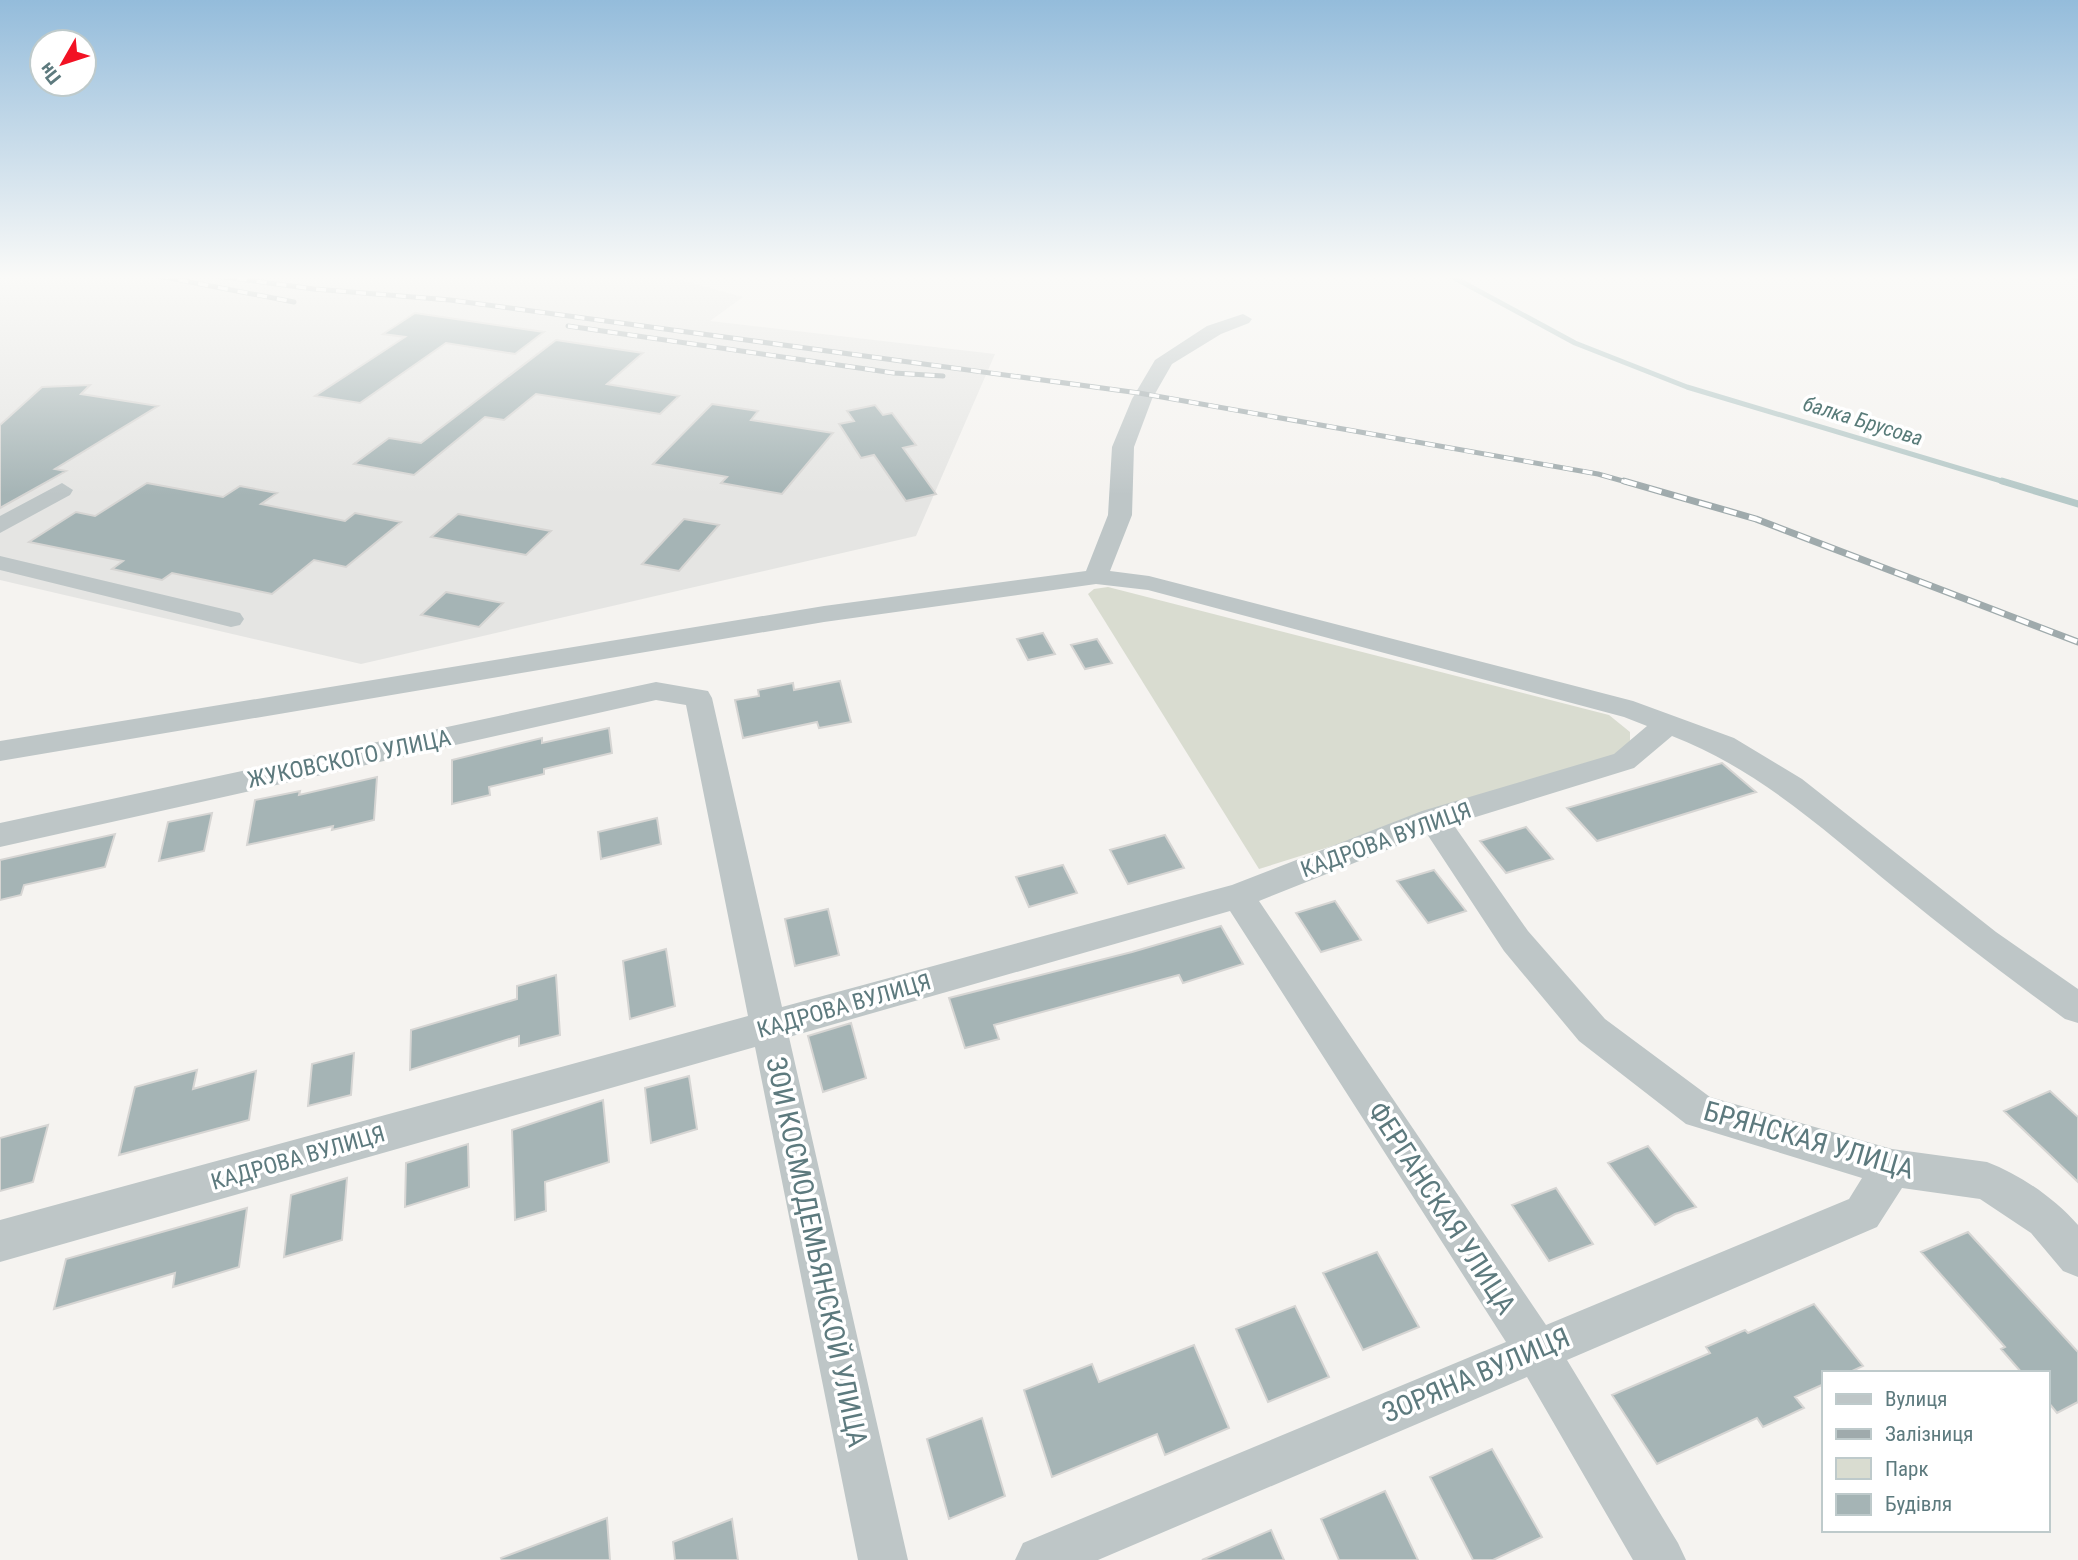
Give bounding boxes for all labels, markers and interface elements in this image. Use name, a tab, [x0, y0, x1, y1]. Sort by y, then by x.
north arrow	[28, 28, 98, 98]
text: Пн	[35, 58, 66, 89]
water label: балка Брусова	[1800, 391, 1926, 451]
street label: ЖУКОВСКОГО УЛИЦА	[245, 724, 453, 794]
street label: КАДРОВА ВУЛИЦЯ	[1297, 797, 1475, 883]
street label: КАДРОВА ВУЛИЦЯ	[754, 968, 934, 1044]
street label: ЗОИ КОСМОДЕМЬЯНСКОЙ УЛИЦА	[759, 1054, 875, 1450]
street label: БРЯНСКАЯ УЛИЦА	[1700, 1094, 1918, 1186]
street label: ФЕРГАНСКАЯ УЛИЦА	[1361, 1096, 1523, 1320]
street label: КАДРОВА ВУЛИЦЯ	[208, 1120, 388, 1196]
street label: ЗОРЯНА ВУЛИЦЯ	[1377, 1321, 1575, 1429]
legend	[1822, 1371, 2050, 1532]
text: Вулиця	[1885, 1387, 1947, 1411]
text: Залізниця	[1885, 1422, 1974, 1446]
text: Парк	[1885, 1457, 1929, 1481]
text: Будівля	[1885, 1492, 1952, 1516]

